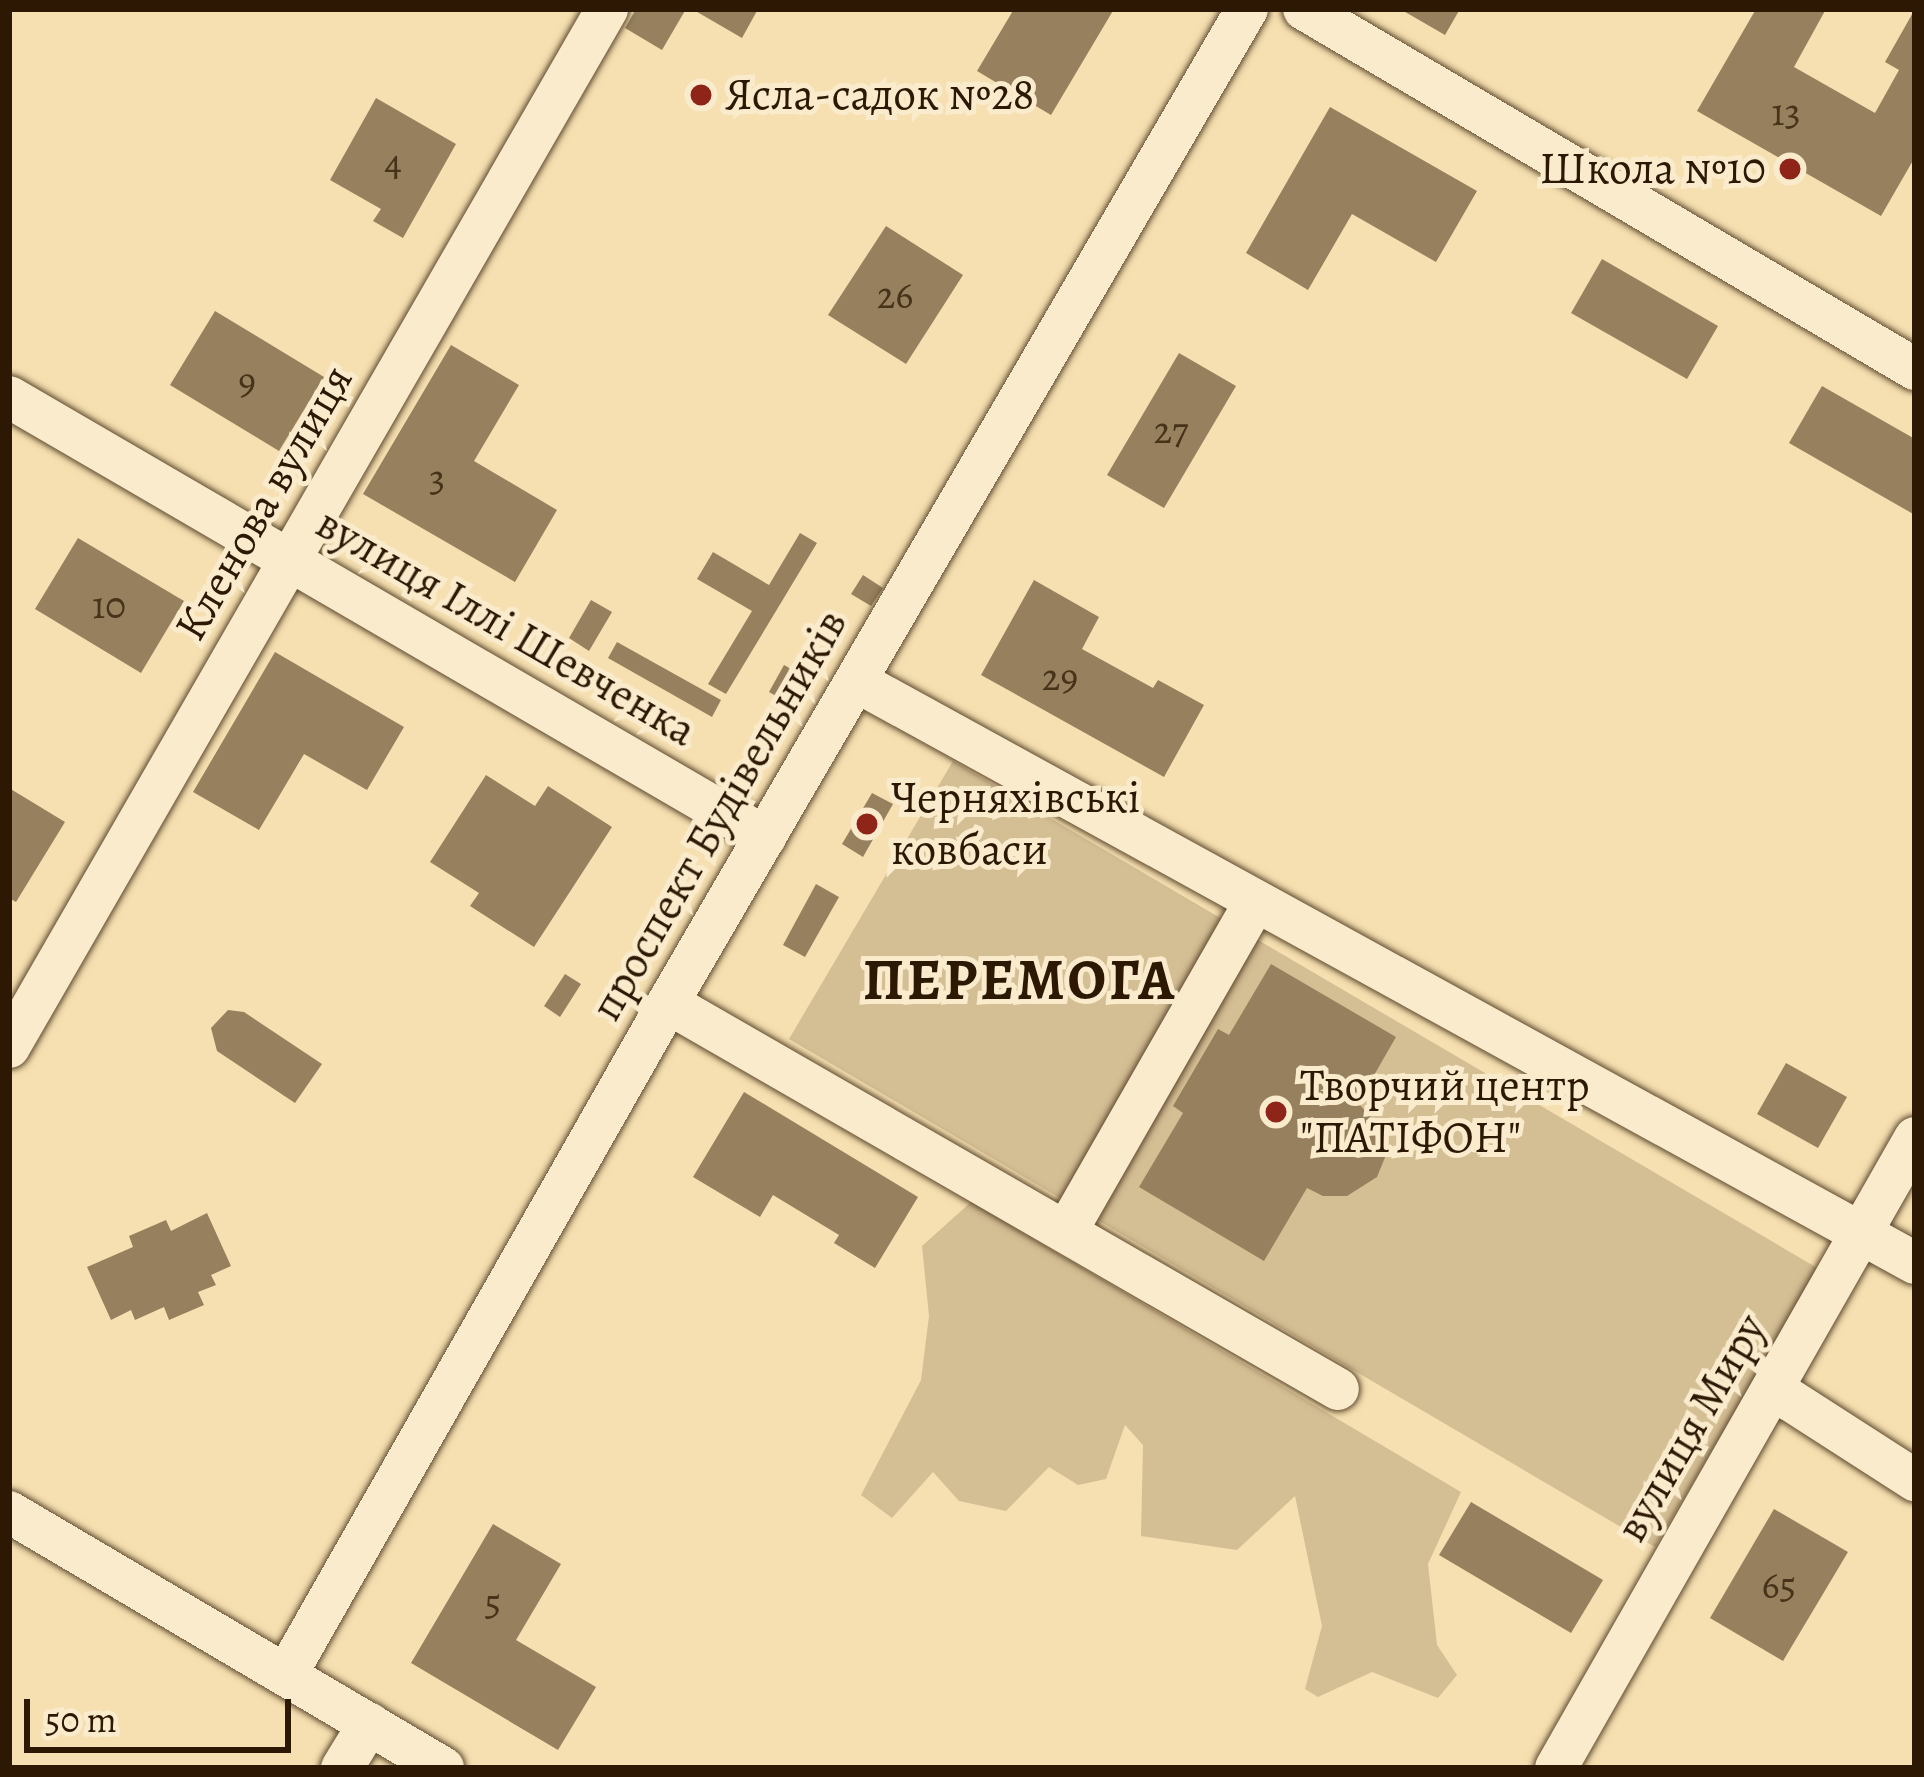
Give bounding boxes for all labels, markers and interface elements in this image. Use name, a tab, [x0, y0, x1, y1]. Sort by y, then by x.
place label: Ясла-садок №28	[725, 68, 1034, 122]
marker: Ясла-садок №28	[688, 82, 714, 108]
house number: 13	[1771, 89, 1801, 135]
house number: 4	[384, 139, 402, 185]
place label: Школа №10	[1539, 142, 1766, 196]
marker: Школа №10	[1777, 156, 1803, 182]
house number: 26	[877, 272, 913, 318]
street label: Кленова вулиця	[163, 356, 365, 650]
house number: 9	[238, 358, 256, 404]
house number: 27	[1154, 407, 1188, 453]
house number: 3	[429, 455, 445, 501]
street label: вулиця Іллі Шевченка	[307, 496, 705, 758]
house number: 10	[92, 582, 126, 628]
street label: проспект Будівельників	[579, 600, 859, 1030]
house number: 29	[1042, 654, 1078, 700]
place label: Черняхівські ковбаси	[891, 771, 1140, 877]
marker: Черняхівські ковбаси	[854, 811, 880, 837]
district label: ПЕРЕМОГА	[863, 946, 1177, 1014]
place label: Творчий центр "ПАТІФОН"	[1300, 1059, 1590, 1165]
marker: Творчий центр "ПАТІФОН"	[1263, 1099, 1289, 1125]
street label: вулиця Миру	[1604, 1305, 1778, 1551]
house number: 65	[1762, 1562, 1796, 1608]
house number: 5	[485, 1579, 501, 1625]
scale bar	[30, 1675, 297, 1749]
text: 50 m	[45, 1695, 117, 1744]

